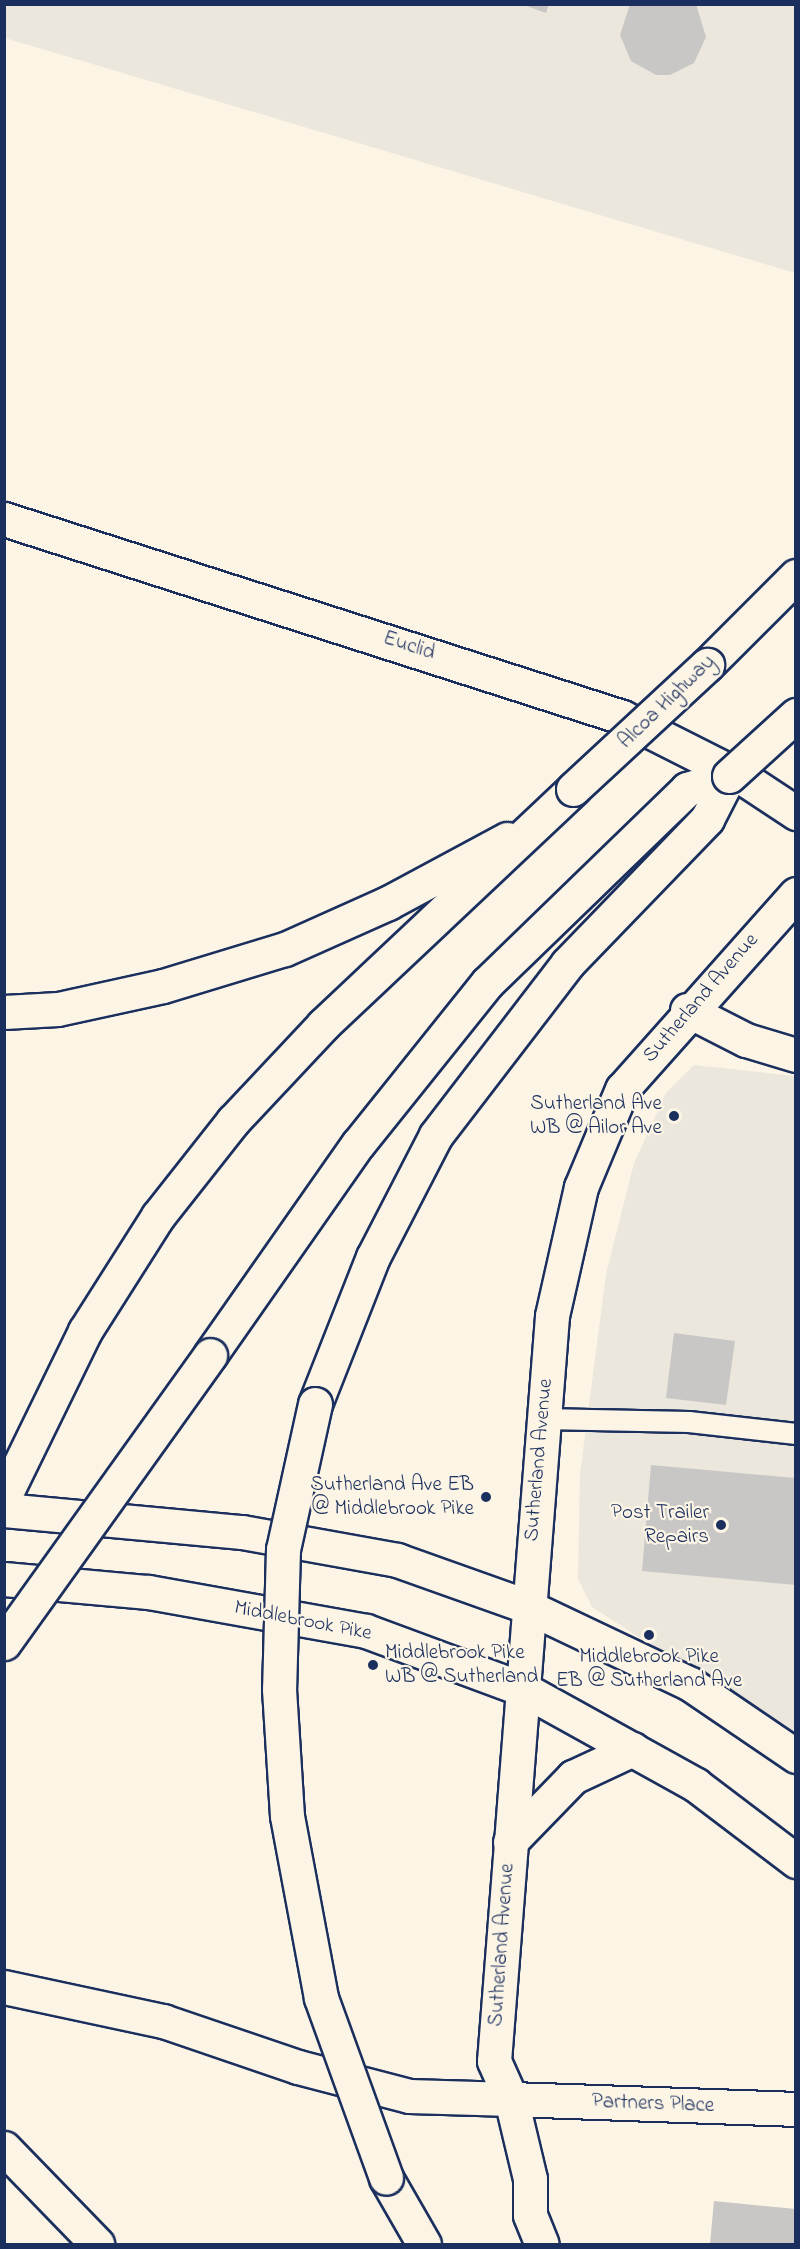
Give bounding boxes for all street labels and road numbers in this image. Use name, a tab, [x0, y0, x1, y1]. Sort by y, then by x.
street label: Euclid	[380, 626, 438, 666]
street label: Alcoa Highway	[613, 650, 721, 754]
street label: Sutherland Avenue	[638, 928, 764, 1068]
street label: Sutherland Avenue	[519, 1377, 559, 1543]
street label: Middlebrook Pike	[232, 1595, 374, 1647]
street label: Sutherland Avenue	[484, 1863, 520, 2027]
street label: Partners Place	[591, 2089, 715, 2119]

